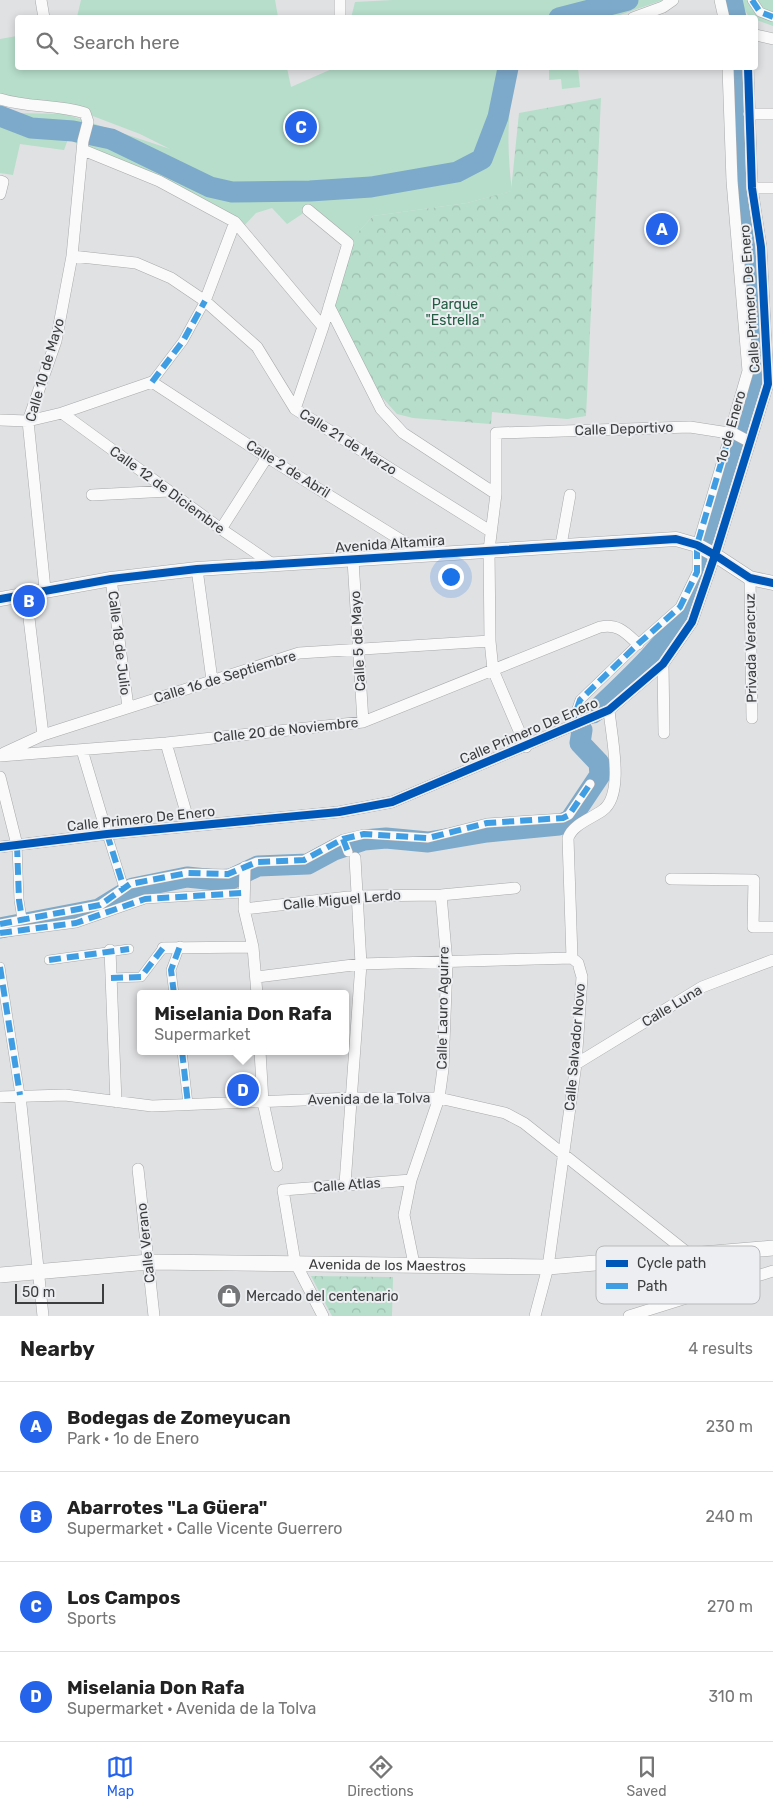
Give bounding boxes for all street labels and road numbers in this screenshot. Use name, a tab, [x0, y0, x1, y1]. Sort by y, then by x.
street label: Calle Primero De Enero	[736, 224, 764, 374]
street label: Calle 10 de Mayo	[22, 316, 68, 424]
street label: 1o de Enero	[712, 389, 750, 465]
street label: Calle 21 de Marzo	[296, 405, 400, 479]
street label: Calle Deportivo	[574, 419, 674, 439]
street label: Calle 2 de Abril	[243, 436, 333, 502]
street label: Calle 12 de Diciembre	[106, 443, 228, 538]
street label: Avenida Altamira	[335, 532, 445, 556]
street label: Calle 18 de Julio	[104, 590, 134, 696]
street label: Calle 5 de Mayo	[347, 590, 369, 692]
street label: Privada Veracruz	[742, 593, 760, 703]
street label: Calle 16 de Septiembre	[152, 647, 298, 707]
street label: Calle Primero De Enero	[457, 694, 601, 768]
street label: Calle 20 de Noviembre	[213, 714, 359, 746]
street label: Calle Primero De Enero	[66, 803, 216, 835]
street label: Calle Miguel Lerdo	[282, 886, 402, 914]
street label: Calle Lauro Aguirre	[433, 946, 453, 1070]
street label: Calle Luna	[639, 981, 705, 1031]
street label: Calle Salvador Novo	[561, 982, 589, 1112]
street label: Avenida de la Tolva	[307, 1089, 431, 1109]
street label: Calle Atlas	[313, 1174, 381, 1196]
street label: Calle Verano	[133, 1202, 159, 1284]
street label: Avenida de los Maestros	[309, 1256, 466, 1274]

